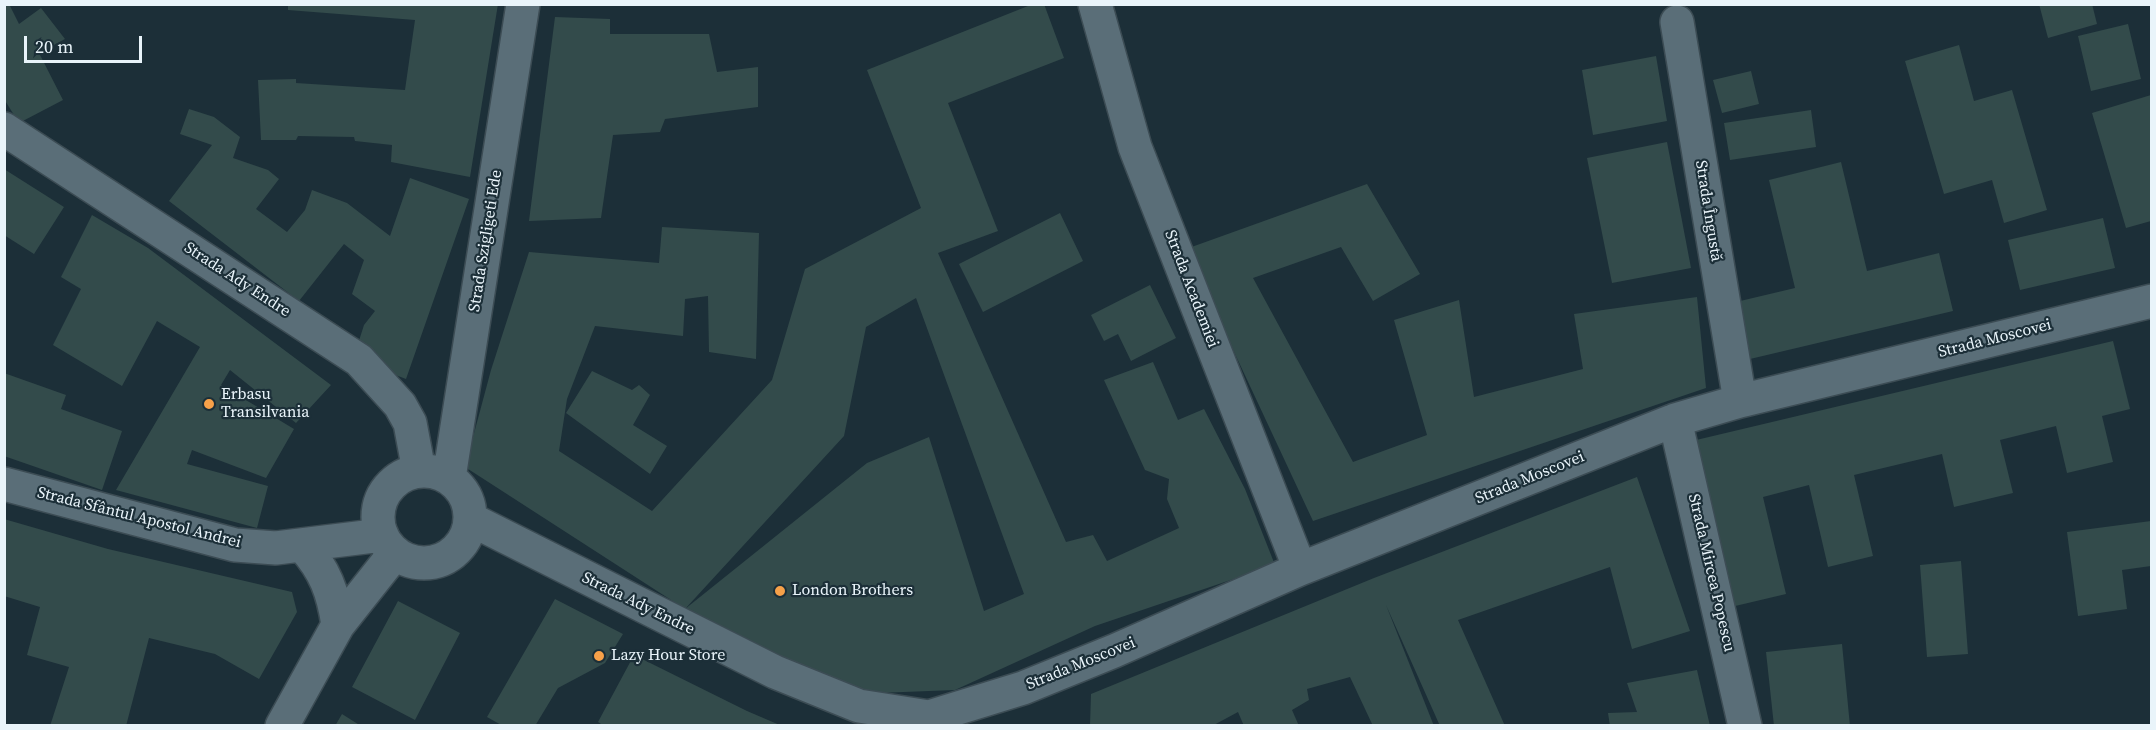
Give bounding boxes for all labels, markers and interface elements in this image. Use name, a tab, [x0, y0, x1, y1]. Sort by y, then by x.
scale bar	[27, 24, 146, 62]
text: 20 m	[35, 34, 73, 59]
street label: Strada Îngustă	[1691, 159, 1725, 263]
street label: Strada Szigligeti Ede	[465, 169, 507, 313]
street label: Strada Academiei	[1160, 228, 1222, 350]
street label: Strada Ady Endre	[180, 238, 294, 322]
street label: Strada Moscovei	[1936, 316, 2054, 362]
place label: Erbasu Transilvania	[221, 385, 309, 423]
marker: Erbasu Transilvania	[202, 397, 216, 411]
street label: Strada Moscovei	[1473, 447, 1587, 509]
street label: Strada Sfântul Apostol Andrei	[35, 483, 243, 553]
street label: Strada Mircea Popescu	[1683, 492, 1739, 654]
street label: Strada Ady Endre	[578, 568, 698, 640]
place label: London Brothers	[792, 581, 913, 601]
marker: London Brothers	[773, 584, 787, 598]
street label: Strada Moscovei	[1024, 633, 1138, 695]
place label: Lazy Hour Store	[611, 646, 725, 666]
marker: Lazy Hour Store	[592, 649, 606, 663]

